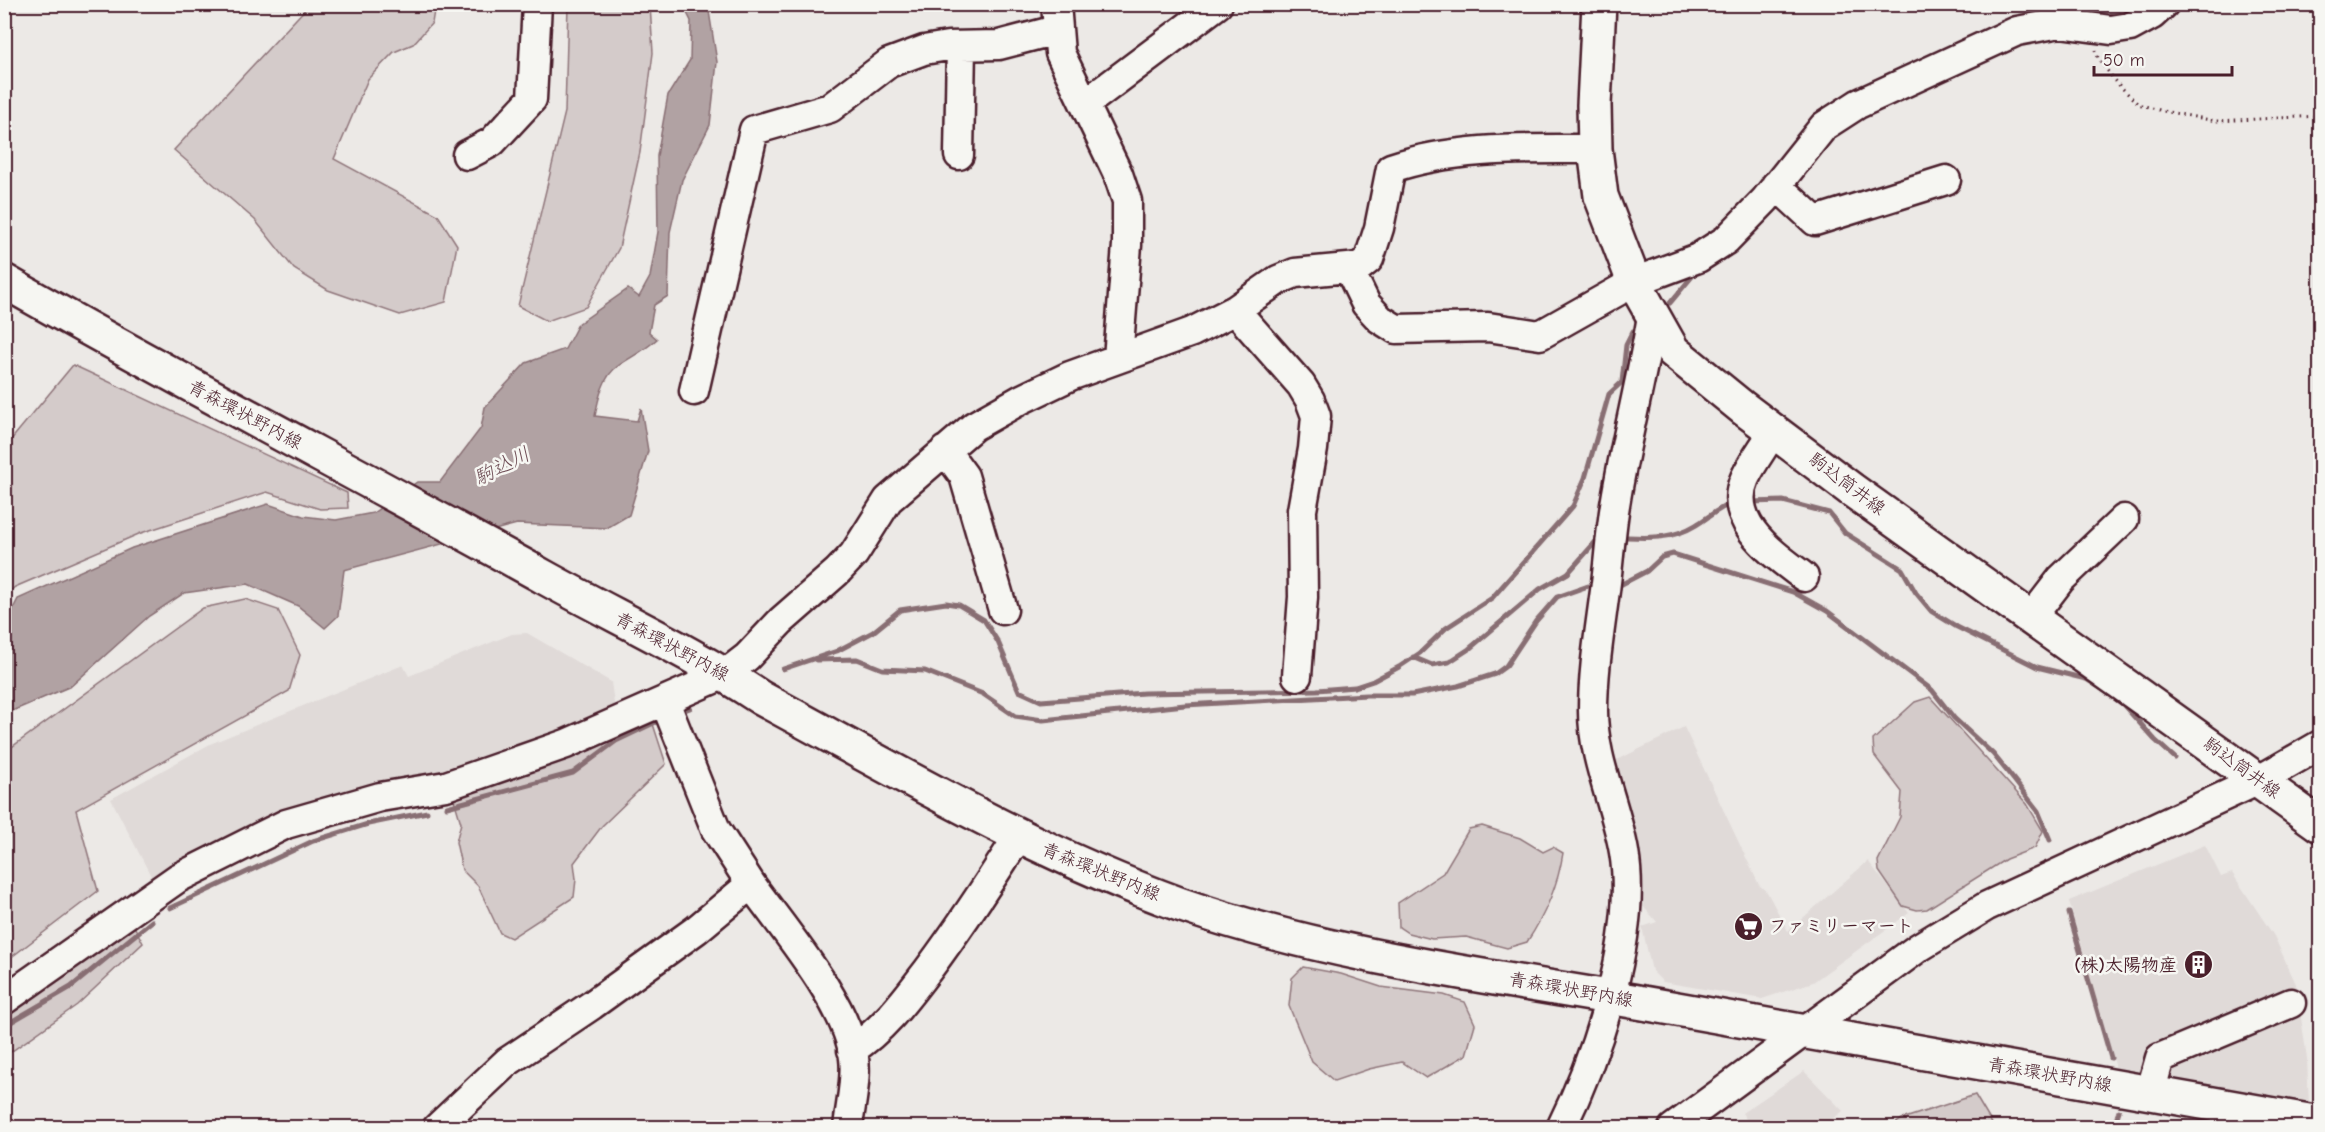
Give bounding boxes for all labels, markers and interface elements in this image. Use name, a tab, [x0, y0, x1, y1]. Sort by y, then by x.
scale bar	[2094, 39, 2232, 77]
text: 50 m	[2103, 50, 2145, 71]
street label: 青森環状野内線	[184, 376, 306, 454]
water label: 駒込川	[470, 442, 534, 490]
street label: 駒込筒井線	[1805, 449, 1889, 519]
street label: 青森環状野内線	[611, 608, 733, 686]
street label: 駒込筒井線	[2199, 733, 2285, 803]
street label: 青森環状野内線	[1039, 839, 1163, 905]
supermarket icon: ファミリーマート	[1732, 910, 1764, 942]
place label: ファミリーマート	[1769, 916, 1914, 937]
building icon: (株)太陽物産	[2182, 949, 2214, 981]
place label: (株)太陽物産	[2074, 955, 2177, 976]
street label: 青森環状野内線	[1507, 969, 1635, 1011]
street label: 青森環状野内線	[1986, 1054, 2114, 1096]

